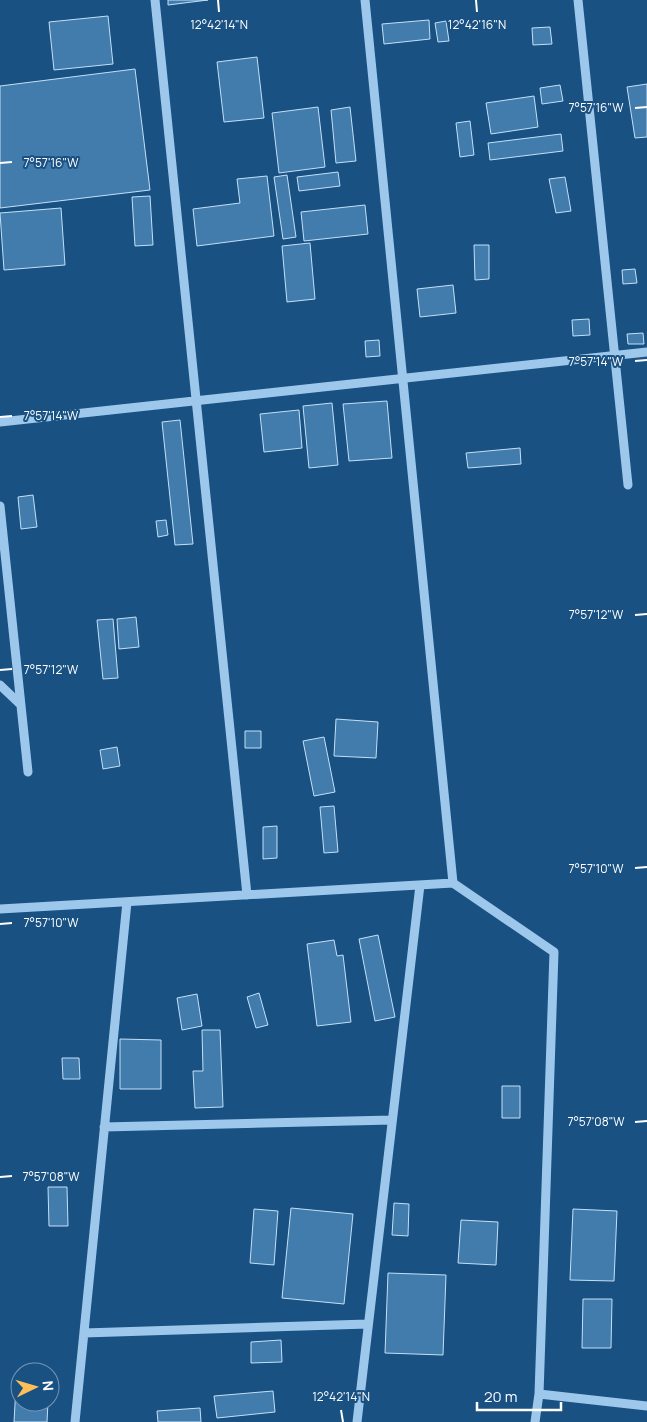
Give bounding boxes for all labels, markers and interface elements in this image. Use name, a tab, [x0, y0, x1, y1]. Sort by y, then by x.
text: 12°42'14"N	[190, 16, 248, 33]
text: 12°42'16"N	[448, 16, 506, 33]
text: 7°57'16"W	[569, 99, 624, 116]
text: 7°57'16"W	[24, 154, 79, 171]
text: 7°57'14"W	[569, 353, 624, 370]
text: 7°57'14"W	[24, 407, 79, 424]
text: 7°57'12"W	[569, 606, 624, 623]
text: 7°57'12"W	[24, 661, 79, 678]
text: 7°57'10"W	[569, 860, 624, 877]
text: 7°57'10"W	[24, 914, 79, 931]
text: 7°57'08"W	[567, 1113, 625, 1130]
text: 7°57'08"W	[22, 1168, 80, 1185]
north arrow	[10, 1362, 60, 1412]
text: N	[39, 1380, 58, 1392]
scale bar	[477, 1380, 561, 1412]
text: 20 m	[484, 1386, 517, 1407]
text: 12°42'14"N	[312, 1388, 370, 1405]

